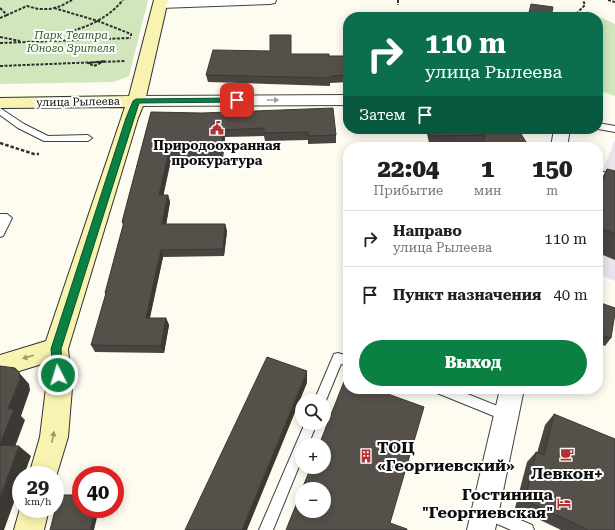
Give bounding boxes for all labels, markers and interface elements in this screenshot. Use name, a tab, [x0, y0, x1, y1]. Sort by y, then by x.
text: 110 m	[425, 27, 506, 60]
icon: right	[359, 28, 411, 80]
park label: Парк Театра Юного Зрителя	[26, 29, 116, 55]
text: улица Рылеева	[425, 61, 562, 82]
pin	[220, 83, 254, 117]
icon: arrive	[226, 89, 248, 111]
street label: улица Рылеева	[36, 95, 120, 109]
one-way arrow	[267, 97, 280, 103]
icon: arrive	[414, 104, 436, 126]
text: Затем	[359, 106, 406, 124]
public building icon: Природоохранная прокуратура	[209, 120, 225, 136]
place label: Природоохранная прокуратура	[153, 138, 281, 168]
text: 22:04	[378, 155, 439, 183]
text: 1	[481, 155, 494, 183]
text: 150	[532, 155, 572, 183]
text: Прибытие	[374, 183, 443, 198]
text: мин	[474, 183, 502, 198]
text: m	[546, 183, 558, 198]
text: Направо	[393, 222, 462, 240]
icon: right	[359, 228, 381, 250]
text: 110 m	[544, 230, 587, 248]
text: улица Рылеева	[393, 240, 492, 255]
icon: arrive	[359, 284, 381, 306]
text: Пункт назначения	[393, 286, 541, 304]
text: 40 m	[553, 286, 588, 304]
button: Выход	[359, 340, 587, 386]
one-way arrow	[21, 354, 33, 360]
position arrow	[37, 354, 79, 396]
map controls	[295, 394, 331, 518]
button: search	[295, 394, 331, 430]
one-way arrow	[50, 431, 56, 443]
button: +	[295, 438, 331, 474]
place label: ТОЦ «Георгиевский»	[377, 438, 515, 475]
cafe icon: Левкон+	[559, 446, 575, 462]
building icon: ТОЦ «Георгиевский»	[358, 448, 374, 464]
place label: Левкон+	[531, 464, 603, 483]
speed limit sign: 40	[72, 466, 124, 518]
text: 29	[27, 475, 49, 499]
button: −	[295, 482, 331, 518]
place label: Гостиница "Георгиевская"	[422, 485, 554, 522]
hotel icon: Гостиница "Георгиевская"	[556, 495, 572, 511]
text: km/h	[25, 496, 51, 507]

